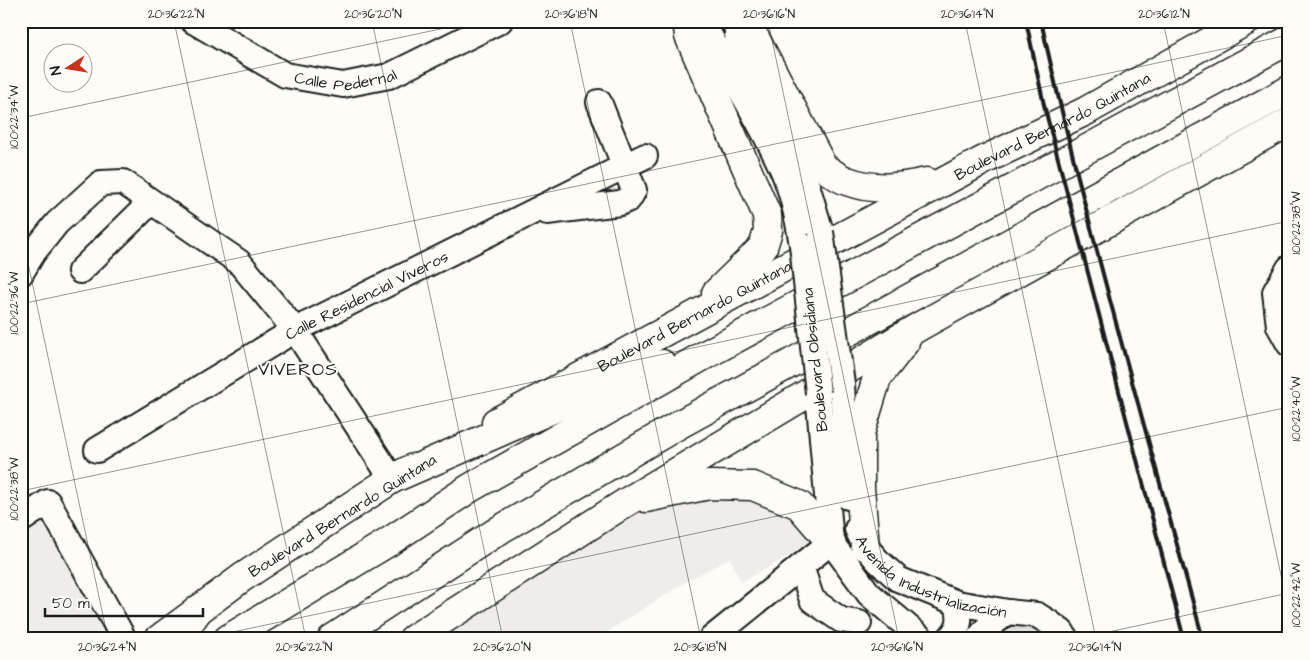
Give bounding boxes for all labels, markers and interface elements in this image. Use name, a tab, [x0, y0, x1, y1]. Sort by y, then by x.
text: 20°36'22"N	[148, 6, 205, 23]
text: 20°36'20"N	[344, 6, 402, 23]
text: 20°36'18"N	[545, 6, 598, 23]
text: 20°36'16"N	[743, 6, 796, 23]
text: 20°36'14"N	[941, 6, 994, 23]
text: 20°36'12"N	[1138, 6, 1190, 23]
north arrow	[42, 42, 92, 92]
text: N	[46, 64, 67, 77]
street label: Calle Pedernal	[293, 64, 401, 97]
street label: Boulevard Bernardo Quintana	[950, 67, 1154, 186]
text: 100°22'34"W	[6, 85, 23, 149]
text: 100°22'38"W	[1288, 191, 1305, 255]
street label: Calle Residencial Viveros	[281, 246, 452, 346]
street label: Boulevard Bernardo Quintana	[594, 255, 796, 378]
text: 100°22'36"W	[6, 271, 23, 334]
street label: Boulevard Obsidiana	[796, 287, 833, 433]
district label: VIVEROS	[258, 357, 338, 382]
text: 100°22'40"W	[1288, 376, 1305, 441]
street label: Boulevard Bernardo Quintana	[244, 449, 441, 583]
text: 100°22'38"W	[6, 457, 23, 521]
street label: Avenida Industrialización	[850, 532, 1009, 624]
text: 100°22'42"W	[1288, 562, 1305, 627]
scale bar	[45, 585, 202, 617]
text: 50 m	[52, 593, 90, 614]
text: 20°36'24"N	[78, 639, 136, 656]
text: 20°36'22"N	[276, 639, 333, 656]
text: 20°36'20"N	[473, 639, 531, 656]
text: 20°36'18"N	[674, 639, 727, 656]
text: 20°36'16"N	[871, 639, 924, 656]
text: 20°36'14"N	[1069, 639, 1122, 656]

